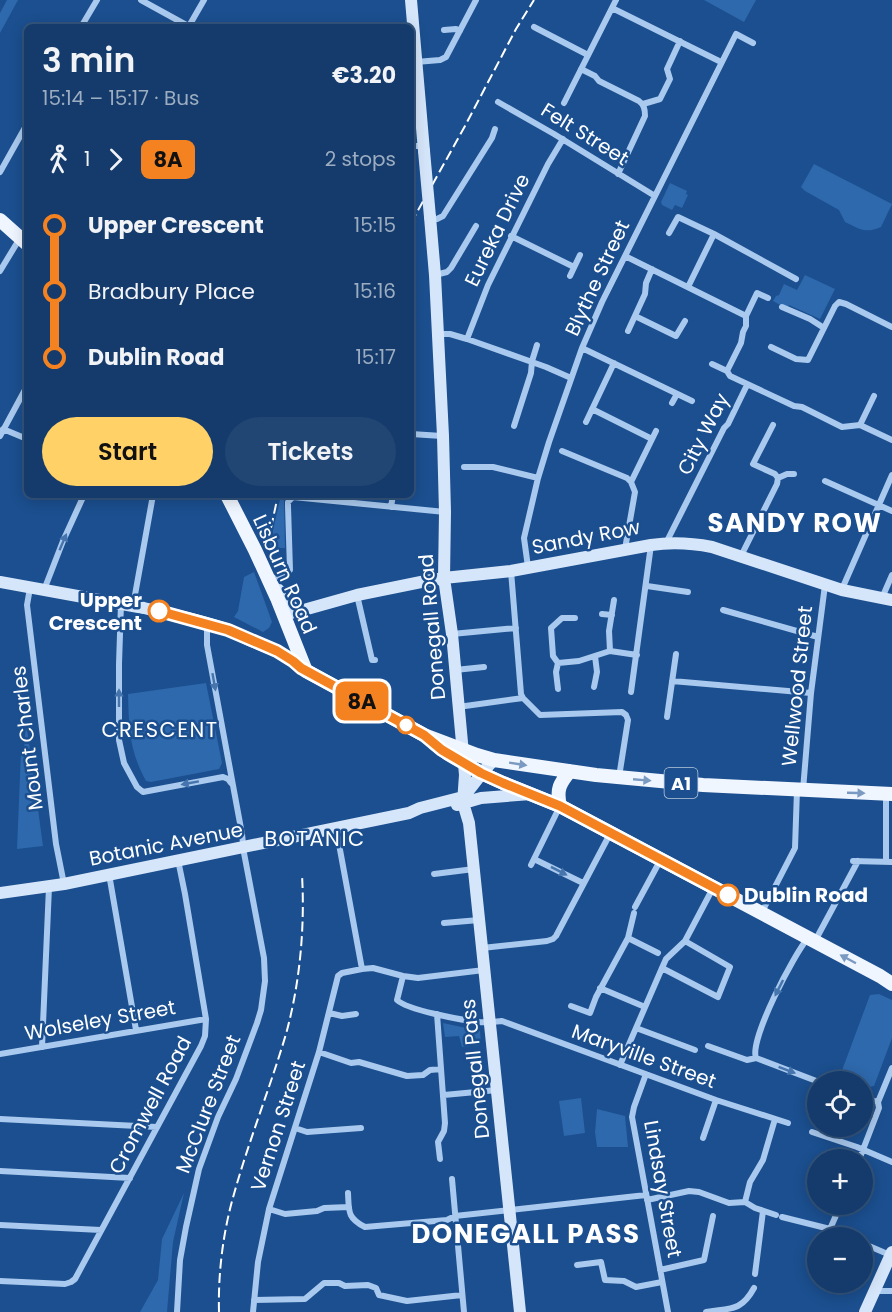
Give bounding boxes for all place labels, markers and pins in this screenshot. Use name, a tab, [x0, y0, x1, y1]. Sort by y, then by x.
place label: Upper Crescent	[49, 586, 142, 637]
marker: Upper Crescent	[148, 600, 170, 622]
unlabelled marker	[397, 716, 415, 734]
place label: Dublin Road	[744, 881, 868, 909]
marker: Dublin Road	[717, 884, 739, 906]

